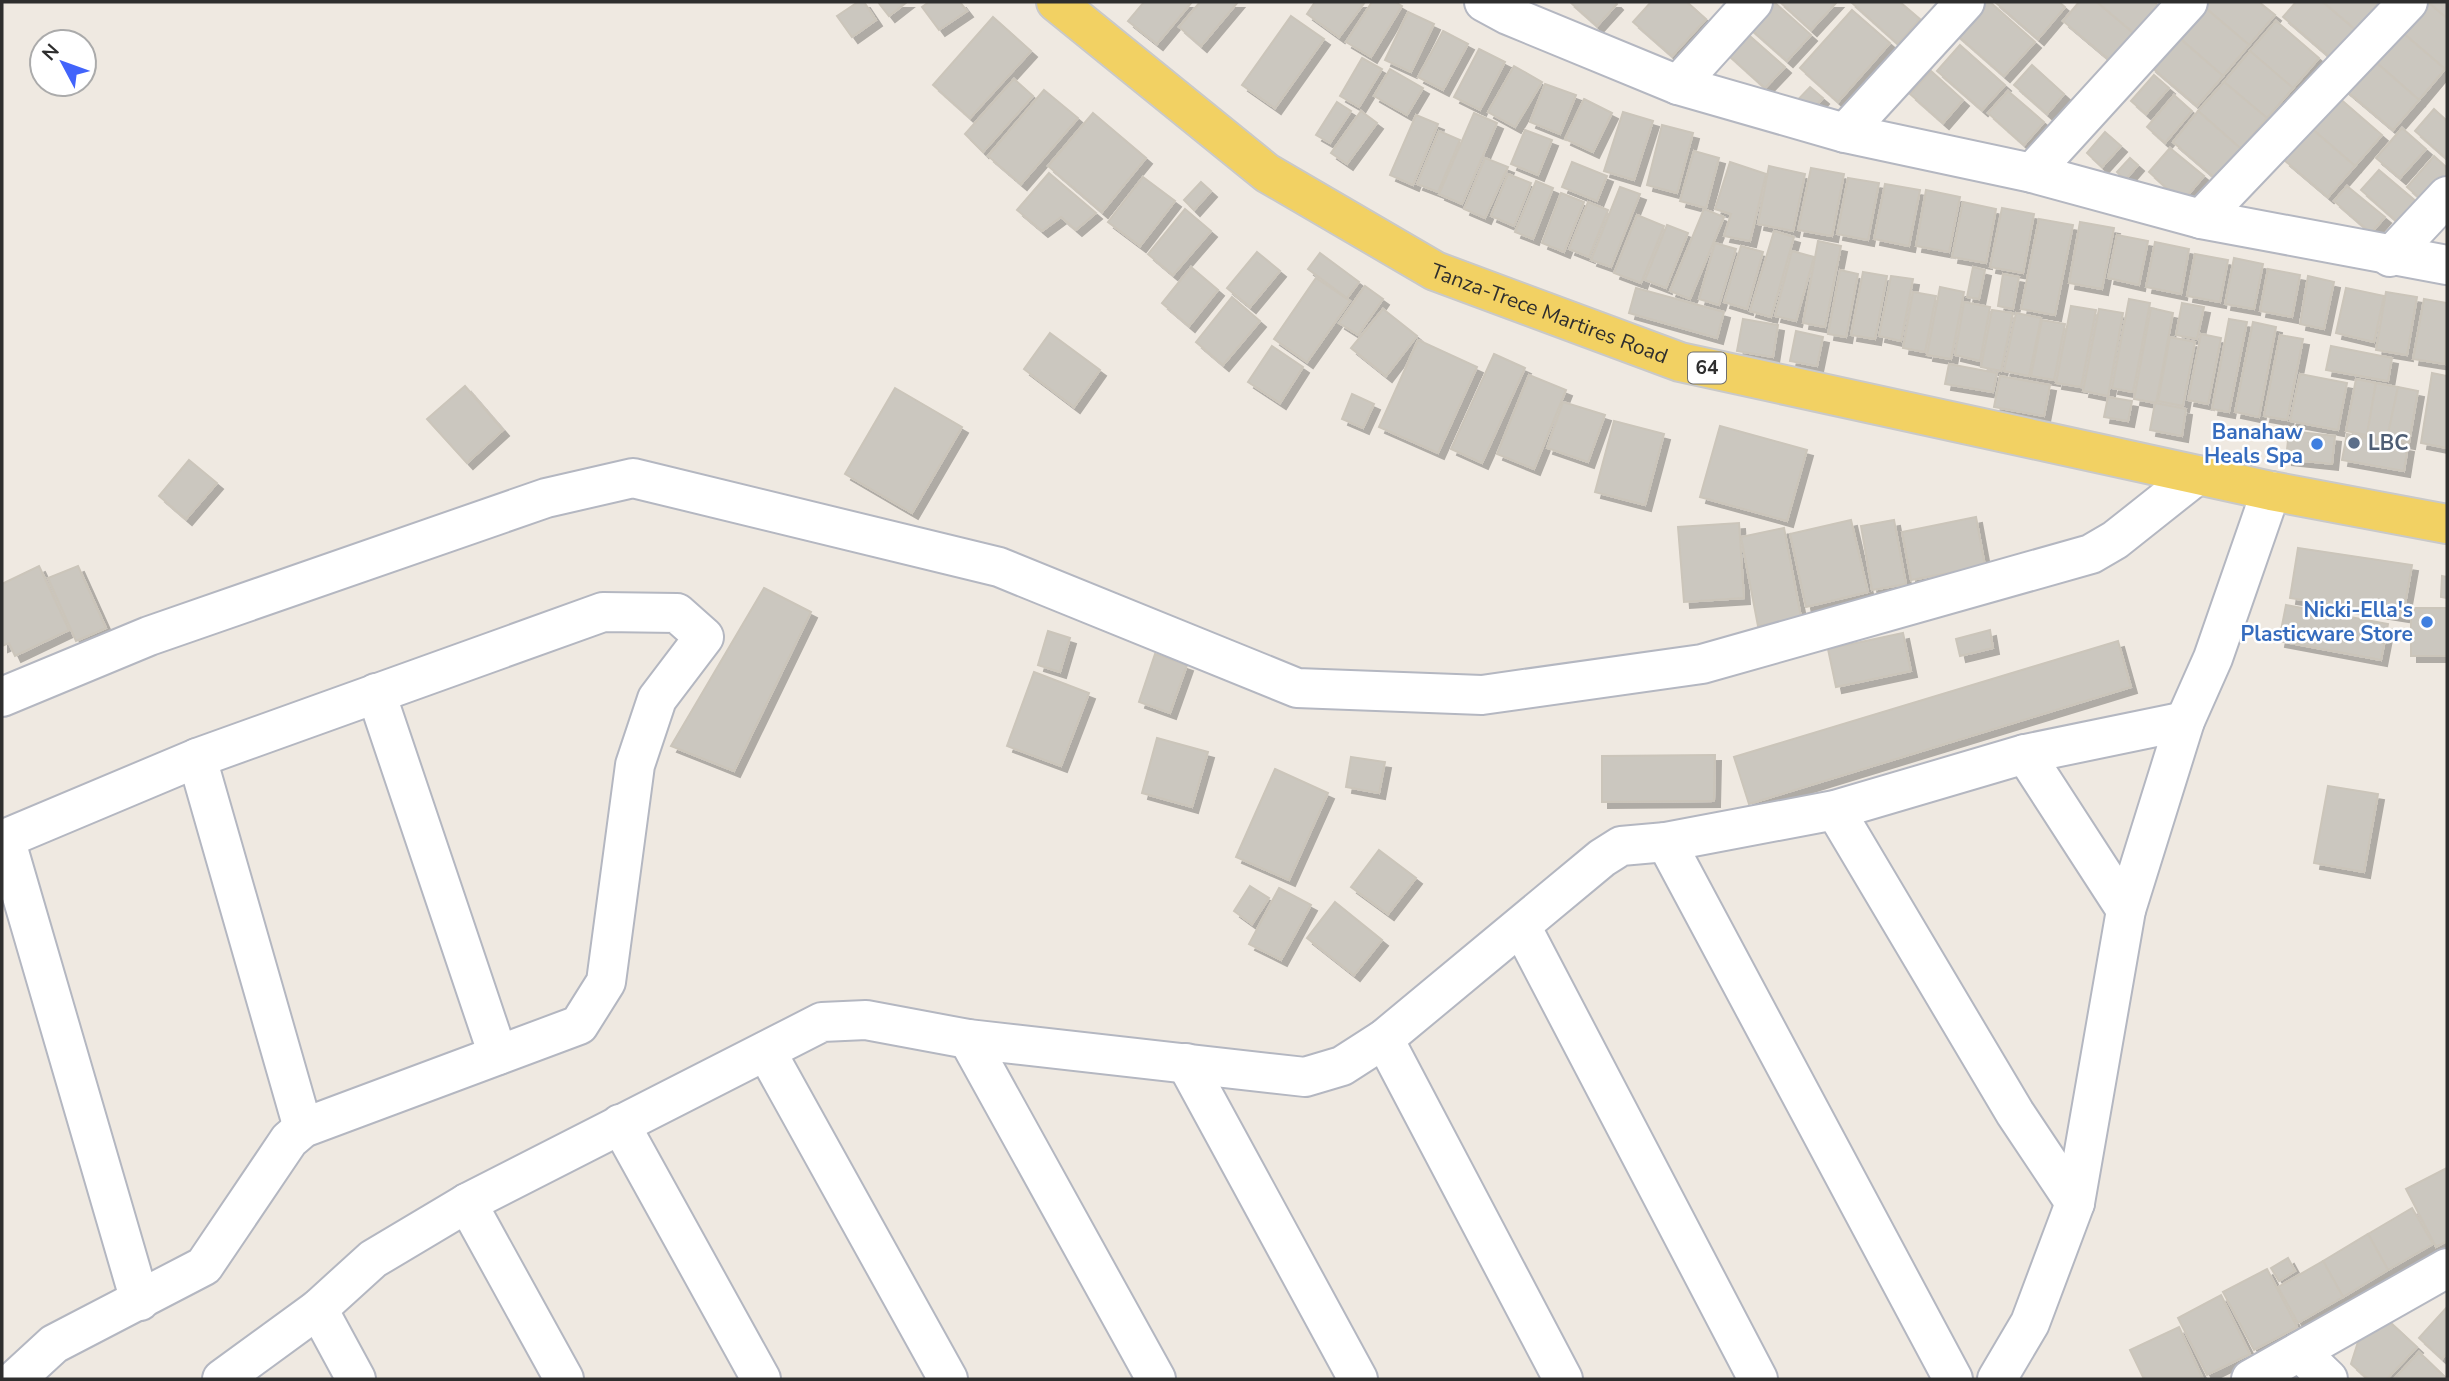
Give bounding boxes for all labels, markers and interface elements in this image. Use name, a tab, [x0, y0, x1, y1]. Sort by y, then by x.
north arrow	[28, 28, 98, 98]
text: N	[36, 39, 65, 66]
street label: Tanza-Trece Martires Road	[1427, 257, 1672, 370]
road number: 64	[1688, 352, 1726, 384]
place label: Banahaw Heals Spa	[2204, 418, 2303, 470]
place label: LBC	[2368, 429, 2409, 457]
marker: LBC	[2346, 435, 2362, 451]
marker: Banahaw Heals Spa	[2309, 436, 2325, 452]
place label: Nicki-Ella's Plasticware Store	[2241, 596, 2413, 648]
marker: Nicki-Ella's Plasticware Store	[2419, 614, 2435, 630]

